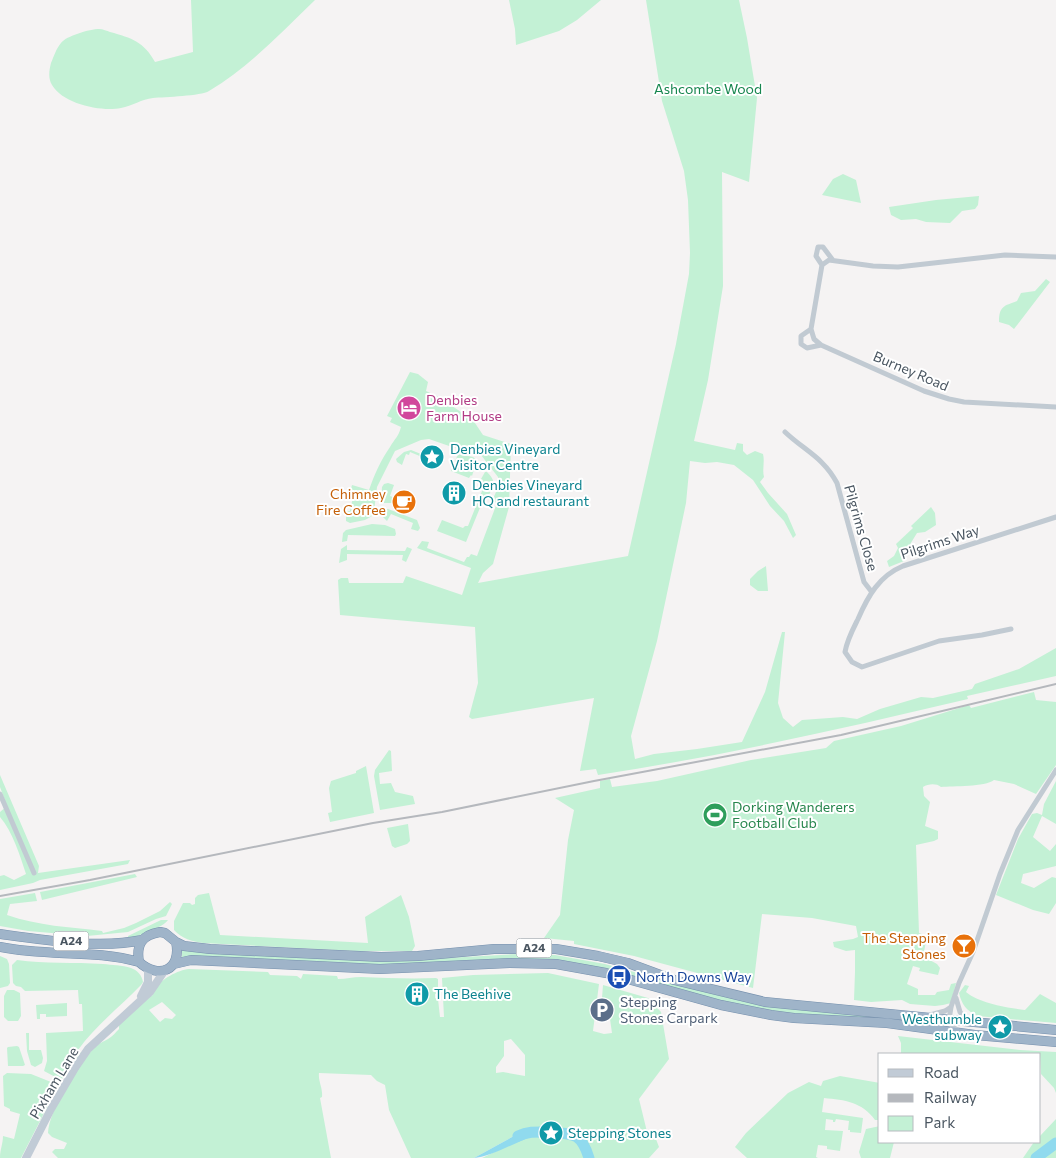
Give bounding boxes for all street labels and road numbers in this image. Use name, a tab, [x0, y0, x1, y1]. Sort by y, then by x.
street label: Burney Road	[871, 347, 951, 394]
street label: Pilgrims Close	[841, 483, 882, 573]
street label: Pilgrims Way	[898, 521, 981, 562]
road number: A24	[54, 931, 88, 950]
road number: A24	[516, 938, 552, 958]
street label: Pixham Lane	[25, 1044, 82, 1122]

